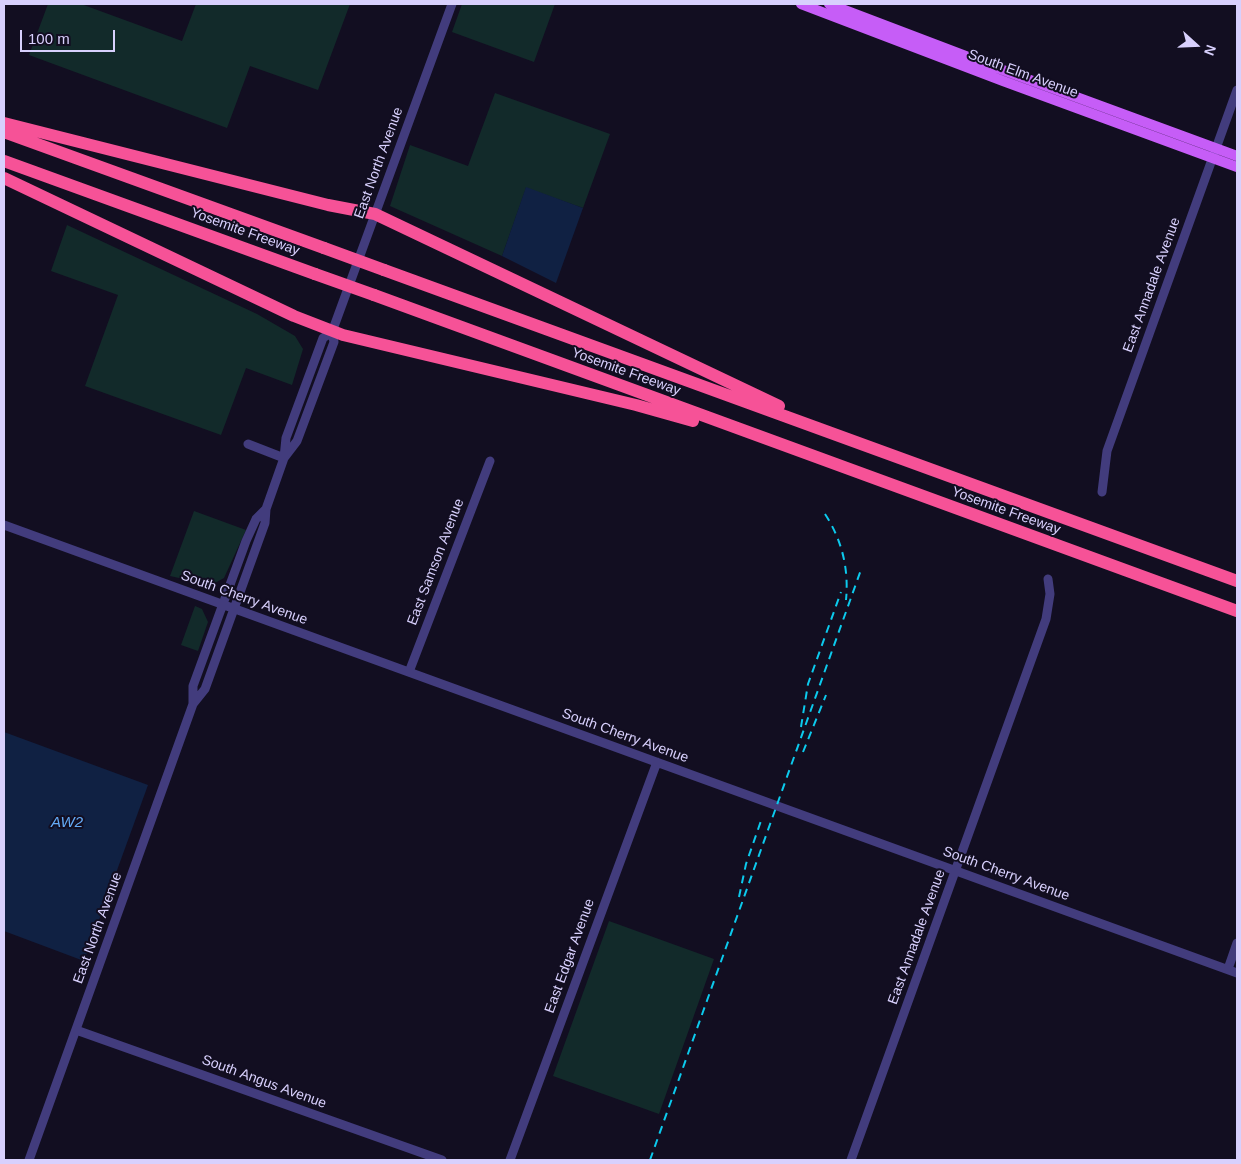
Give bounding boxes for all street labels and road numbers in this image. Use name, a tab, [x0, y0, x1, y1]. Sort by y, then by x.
street label: South Elm Avenue	[966, 46, 1080, 102]
street label: East North Avenue	[351, 105, 407, 221]
street label: Yosemite Freeway	[188, 205, 302, 259]
street label: East Annadale Avenue	[1120, 215, 1184, 355]
street label: Yosemite Freeway	[569, 345, 683, 399]
street label: Yosemite Freeway	[949, 484, 1063, 538]
street label: East Samson Avenue	[404, 496, 468, 628]
street label: South Cherry Avenue	[178, 567, 310, 629]
street label: South Cherry Avenue	[559, 705, 691, 767]
street label: South Cherry Avenue	[940, 843, 1072, 905]
street label: East Annadale Avenue	[885, 867, 949, 1007]
street label: East North Avenue	[70, 870, 126, 986]
street label: East Edgar Avenue	[542, 897, 598, 1015]
street label: South Angus Avenue	[199, 1052, 329, 1112]

